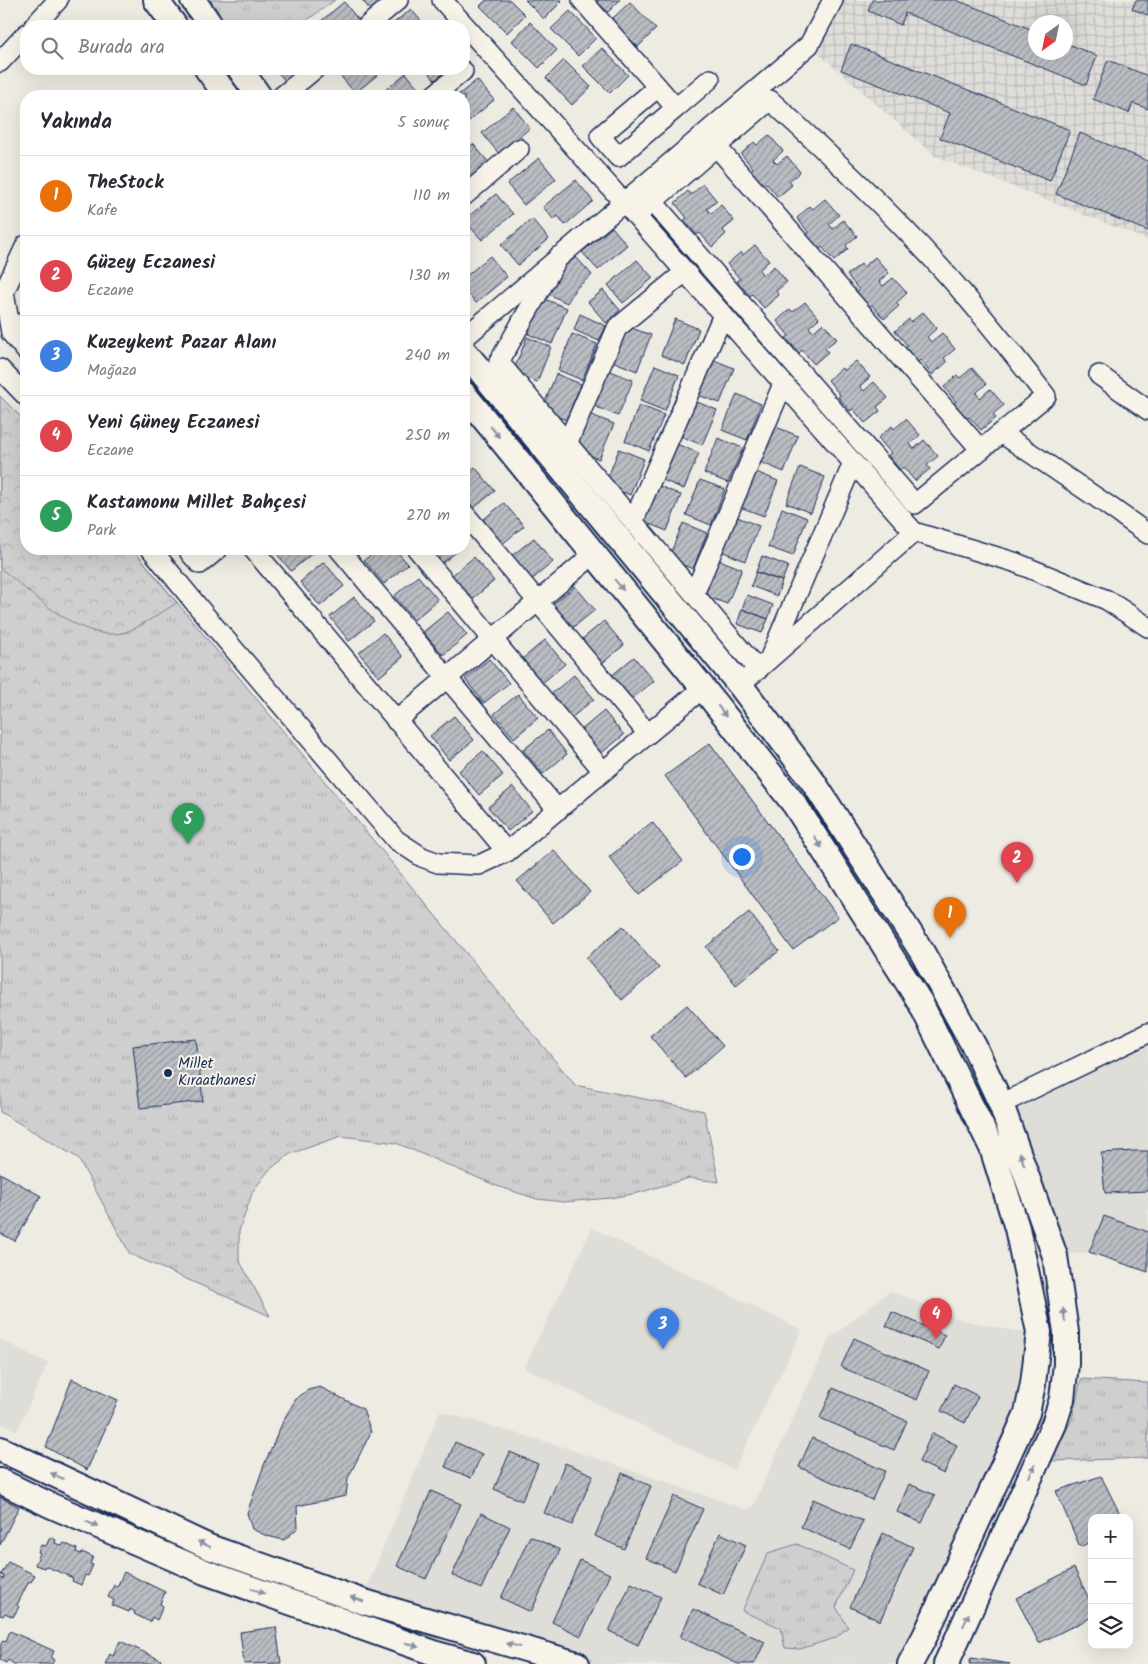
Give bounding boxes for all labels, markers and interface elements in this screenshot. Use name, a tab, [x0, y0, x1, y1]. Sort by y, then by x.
north arrow	[1028, 15, 1073, 60]
search box	[20, 20, 470, 75]
text: Burada ara	[78, 33, 165, 63]
icon: search	[38, 34, 66, 62]
text: Yakında	[40, 106, 112, 139]
text: 5 sonuç	[398, 110, 450, 135]
text: TheStock	[87, 168, 164, 198]
text: 1	[54, 183, 58, 208]
text: 110 m	[413, 183, 450, 208]
text: Kafe	[87, 198, 117, 223]
text: Güzey Eczanesi	[87, 248, 215, 278]
text: 2	[51, 263, 61, 288]
text: 130 m	[409, 263, 450, 288]
text: Eczane	[87, 278, 134, 303]
text: Kuzeykent Pazar Alanı	[87, 328, 276, 358]
text: 3	[52, 343, 60, 368]
text: 240 m	[405, 343, 450, 368]
text: Mağaza	[87, 358, 137, 383]
text: Yeni Güney Eczanesi	[87, 408, 259, 438]
text: 4	[52, 423, 60, 448]
text: 250 m	[405, 423, 450, 448]
one-way arrow	[489, 425, 500, 438]
text: Eczane	[87, 438, 134, 463]
text: Kastamonu Millet Bahçesi	[87, 488, 306, 518]
text: 5	[52, 503, 60, 528]
text: 270 m	[406, 503, 450, 528]
text: Park	[87, 518, 116, 543]
one-way arrow	[614, 578, 625, 591]
one-way arrow	[716, 704, 727, 717]
pin: 5	[172, 803, 204, 844]
one-way arrow	[814, 835, 823, 848]
pin: 2	[1001, 842, 1033, 883]
your location	[729, 844, 755, 870]
pin: 1	[934, 897, 966, 938]
place label: Millet Kıraathanesi	[178, 1052, 257, 1093]
marker: Millet Kıraathanesi	[162, 1067, 174, 1079]
one-way arrow	[1018, 1151, 1026, 1166]
pin: 4	[920, 1298, 952, 1339]
one-way arrow	[1060, 1307, 1068, 1323]
pin: 3	[647, 1308, 679, 1349]
one-way arrow	[1029, 1464, 1037, 1478]
one-way arrow	[50, 1471, 64, 1479]
map controls	[1088, 1514, 1133, 1649]
button: +	[1088, 1514, 1133, 1559]
one-way arrow	[85, 1520, 99, 1528]
one-way arrow	[197, 1540, 211, 1548]
button: −	[1088, 1559, 1133, 1604]
one-way arrow	[251, 1588, 266, 1595]
one-way arrow	[350, 1595, 365, 1603]
button: layers	[1088, 1604, 1133, 1649]
one-way arrow	[962, 1613, 970, 1627]
one-way arrow	[505, 1641, 520, 1649]
one-way arrow	[404, 1642, 419, 1649]

